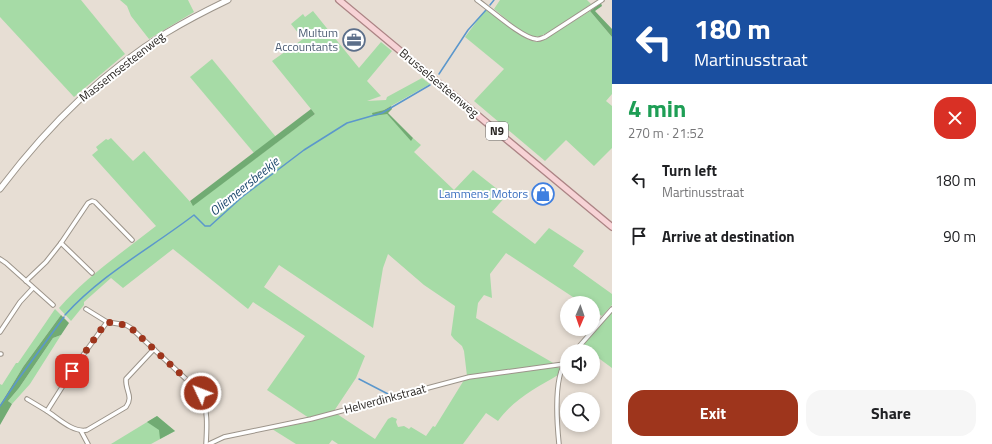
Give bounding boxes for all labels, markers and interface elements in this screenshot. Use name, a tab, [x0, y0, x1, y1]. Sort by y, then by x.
text: 180 m	[694, 7, 771, 50]
icon: left	[628, 16, 680, 68]
place label: Multum Accountants	[275, 23, 338, 56]
street label: Massemsesteenweg	[75, 27, 169, 106]
office icon: Multum Accountants	[341, 27, 367, 53]
street label: Brusselsesteenweg	[395, 43, 483, 122]
text: Martinusstraat	[694, 46, 808, 73]
text: 4 min	[628, 90, 686, 126]
button: close	[934, 97, 976, 139]
road number: N9	[486, 122, 508, 140]
text: 270 m · 21:52	[628, 123, 704, 143]
water label: Oliemeersbeekje	[205, 151, 284, 220]
text: Turn left	[662, 159, 717, 182]
icon: left	[628, 169, 650, 191]
text: 180 m	[935, 169, 976, 192]
shop icon: Lammens Motors	[530, 181, 556, 207]
text: Martinusstraat	[662, 182, 744, 202]
place label: Lammens Motors	[439, 184, 528, 203]
icon: arrive	[628, 225, 650, 247]
text: Arrive at destination	[662, 225, 795, 248]
text: 90 m	[943, 225, 976, 248]
north arrow	[560, 296, 600, 336]
map controls	[560, 296, 600, 432]
button: sound	[560, 344, 600, 384]
pin	[55, 354, 89, 388]
icon: arrive	[61, 360, 83, 382]
position arrow	[180, 372, 222, 414]
street label: Helverdinkstraat	[342, 378, 429, 419]
button: Exit	[628, 390, 798, 436]
button: Share	[806, 390, 976, 436]
button: search	[560, 392, 600, 432]

